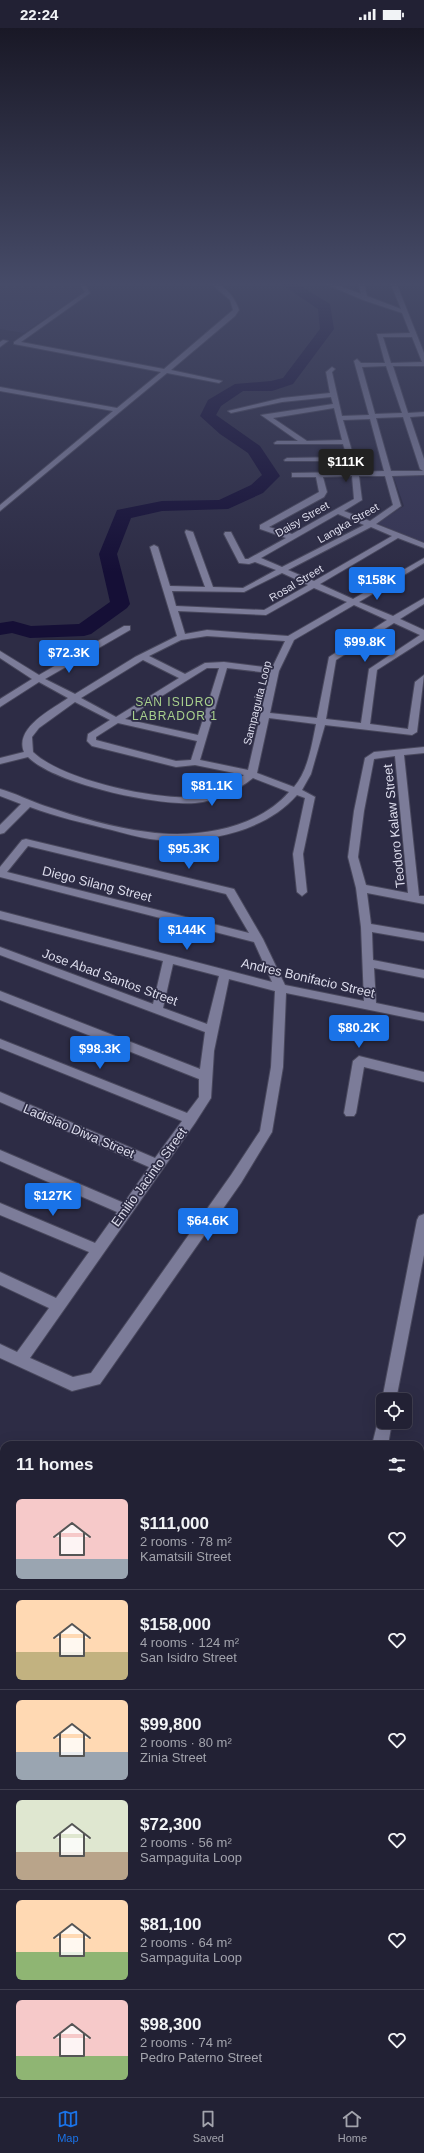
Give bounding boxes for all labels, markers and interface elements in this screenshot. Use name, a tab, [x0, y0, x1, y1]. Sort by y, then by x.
text: 22:24	[20, 6, 58, 23]
pin: $111K	[318, 449, 374, 483]
text: $111K	[328, 454, 364, 469]
street label: Daisy Street	[273, 499, 331, 539]
street label: Langka Street	[315, 501, 381, 545]
street label: Rosal Street	[267, 562, 325, 604]
pin: $158K	[349, 567, 405, 601]
text: $158K	[358, 572, 396, 587]
pin: $99.8K	[332, 629, 398, 663]
text: $99.8K	[344, 634, 386, 649]
pin: $72.3K	[36, 640, 102, 674]
text: $72.3K	[48, 645, 90, 660]
street label: Sampaguita Loop	[241, 660, 273, 746]
district label: SAN ISIDRO LABRADOR 1	[132, 695, 218, 723]
street label: Teodoro Kalaw Street	[380, 763, 408, 889]
pin: $81.1K	[179, 773, 245, 807]
text: $81.1K	[191, 778, 233, 793]
pin: $95.3K	[156, 836, 222, 870]
text: $95.3K	[168, 841, 210, 856]
street label: Diego Silang Street	[41, 863, 154, 905]
pin: $144K	[159, 917, 215, 951]
text: $144K	[168, 922, 206, 937]
street label: Jose Abad Santos Street	[40, 945, 180, 1009]
street label: Andres Bonifacio Street	[240, 955, 377, 1001]
pin: $80.2K	[326, 1015, 392, 1049]
text: $80.2K	[338, 1020, 380, 1035]
pin: $98.3K	[67, 1036, 133, 1070]
text: $98.3K	[79, 1041, 121, 1056]
street label: Ladislao Diwa Street	[21, 1101, 137, 1161]
street label: Emilio Jacinto Street	[108, 1124, 190, 1229]
pin: $127K	[25, 1183, 81, 1217]
text: $127K	[34, 1188, 72, 1203]
pin: $64.6K	[175, 1208, 241, 1242]
text: $64.6K	[187, 1213, 229, 1228]
map controls	[376, 1393, 412, 1429]
button: locate	[376, 1393, 412, 1429]
icon: filters	[386, 1454, 408, 1476]
text: 11 homes	[16, 1455, 94, 1474]
text: $111,000	[140, 1514, 209, 1533]
icon: home	[48, 1515, 96, 1563]
icon: heart	[386, 1528, 408, 1550]
text: 2 rooms · 78 m²	[140, 1534, 232, 1549]
text: Kamatsili Street	[140, 1549, 231, 1564]
text: $158,000	[140, 1615, 211, 1634]
icon: home	[48, 1616, 96, 1664]
icon: heart	[386, 1629, 408, 1651]
text: 4 rooms · 124 m²	[140, 1635, 239, 1650]
text: San Isidro Street	[140, 1650, 237, 1665]
text: $99,800	[140, 1715, 201, 1734]
icon: home	[48, 1716, 96, 1764]
icon: heart	[386, 1729, 408, 1751]
text: 2 rooms · 80 m²	[140, 1735, 232, 1750]
text: Zinia Street	[140, 1750, 206, 1765]
text: $72,300	[140, 1815, 201, 1834]
icon: home	[48, 1816, 96, 1864]
icon: heart	[386, 1829, 408, 1851]
text: 2 rooms · 56 m²	[140, 1835, 232, 1850]
text: Sampaguita Loop	[140, 1850, 242, 1865]
text: $81,100	[140, 1915, 201, 1934]
icon: home	[48, 1916, 96, 1964]
icon: heart	[386, 1929, 408, 1951]
text: 2 rooms · 64 m²	[140, 1935, 232, 1950]
text: Sampaguita Loop	[140, 1950, 242, 1965]
text: $98,300	[140, 2015, 201, 2034]
icon: home	[48, 2016, 96, 2064]
icon: heart	[386, 2029, 408, 2051]
text: 2 rooms · 74 m²	[140, 2035, 232, 2050]
text: Pedro Paterno Street	[140, 2050, 262, 2065]
tab: Map	[57, 2108, 79, 2144]
tab: Saved	[193, 2108, 224, 2144]
tab: Home	[338, 2108, 367, 2144]

